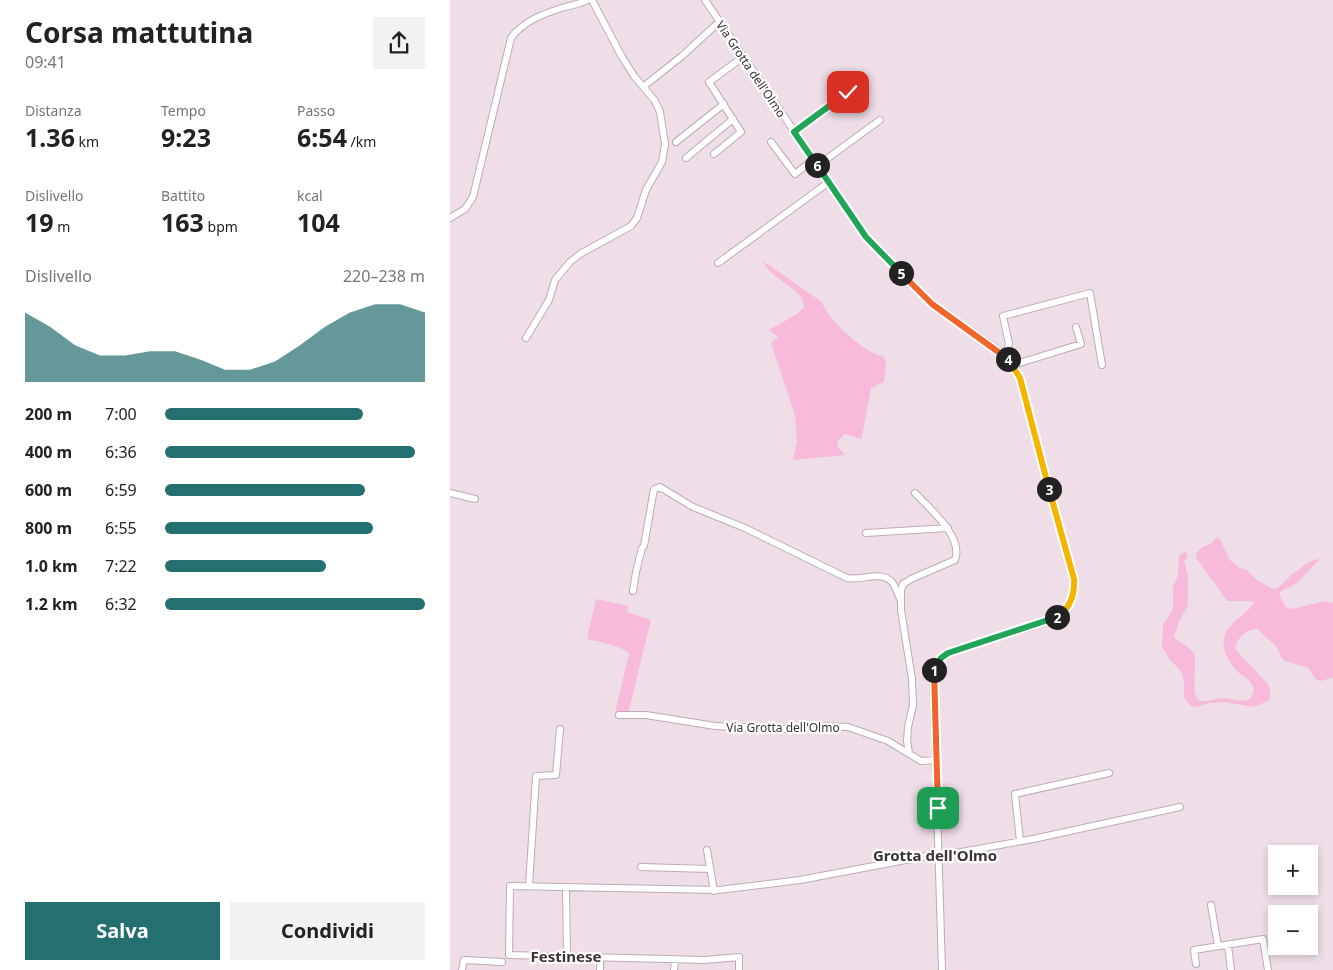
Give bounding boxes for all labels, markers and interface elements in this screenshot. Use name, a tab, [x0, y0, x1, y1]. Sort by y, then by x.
text: Corsa mattutina	[25, 13, 253, 51]
button: share	[373, 17, 425, 69]
street label: Via Grotta dell'Olmo	[712, 17, 790, 121]
text: 09:41	[25, 51, 66, 73]
pin	[827, 71, 869, 113]
icon: check	[834, 78, 862, 106]
text: Distanza	[25, 101, 82, 120]
text: Tempo	[161, 101, 206, 120]
text: Passo	[297, 101, 335, 120]
text: 1.36	[25, 120, 75, 154]
text: 9:23	[161, 120, 211, 154]
text: 6:54	[297, 120, 347, 154]
text: km	[75, 132, 99, 151]
text: /km	[347, 132, 376, 151]
pin: 6	[804, 152, 830, 178]
text: 6	[813, 156, 822, 175]
text: Dislivello	[25, 186, 83, 205]
text: Battito	[161, 186, 205, 205]
text: kcal	[297, 186, 323, 205]
text: 19	[25, 205, 54, 239]
text: 163	[161, 205, 204, 239]
text: 104	[297, 205, 340, 239]
text: m	[54, 217, 70, 236]
text: bpm	[204, 217, 238, 236]
pin: 5	[888, 260, 914, 286]
text: 5	[897, 264, 906, 283]
text: Dislivello	[25, 265, 92, 287]
text: 220–238 m	[343, 265, 425, 287]
pin: 4	[996, 346, 1020, 372]
text: 4	[1004, 350, 1013, 369]
text: 200 m	[25, 403, 72, 425]
text: 7:00	[105, 403, 137, 425]
text: 400 m	[25, 441, 72, 463]
text: 6:36	[105, 441, 137, 463]
pin: 3	[1036, 476, 1062, 502]
text: 600 m	[25, 479, 72, 501]
text: 6:59	[105, 479, 137, 501]
text: 3	[1045, 480, 1054, 499]
text: 800 m	[25, 517, 72, 539]
text: 6:55	[105, 517, 137, 539]
text: 1.0 km	[25, 555, 77, 577]
text: 7:22	[105, 555, 137, 577]
text: 1.2 km	[25, 593, 77, 615]
text: 6:32	[105, 593, 137, 615]
pin: 2	[1044, 604, 1070, 630]
text: 2	[1053, 608, 1062, 627]
pin: 1	[922, 658, 946, 682]
text: 1	[930, 661, 939, 680]
street label: Via Grotta dell'Olmo	[726, 719, 840, 736]
pin	[917, 787, 959, 829]
icon: arrive	[924, 794, 952, 822]
district label: Grotta dell'Olmo	[873, 845, 997, 865]
map controls	[1268, 845, 1318, 955]
button: +	[1268, 845, 1318, 895]
button: Salva	[25, 902, 220, 960]
button: Condividi	[230, 902, 425, 960]
button: −	[1268, 905, 1318, 955]
district label: Festinese	[531, 946, 601, 966]

